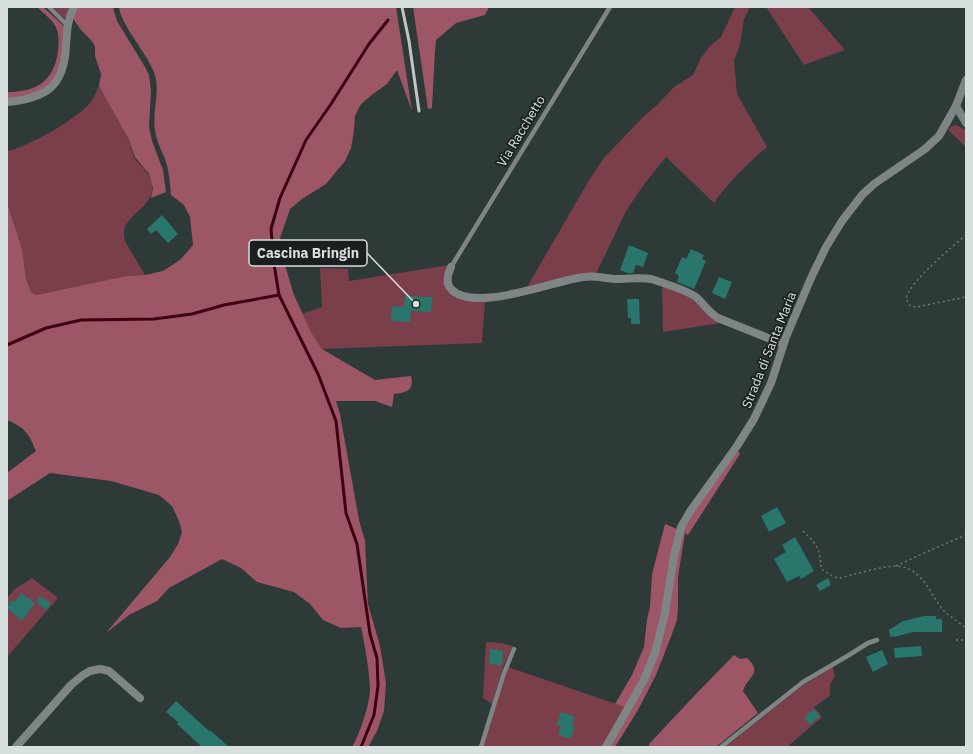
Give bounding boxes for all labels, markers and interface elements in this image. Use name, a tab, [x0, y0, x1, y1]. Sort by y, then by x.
street label: Via Racchetto	[493, 92, 549, 170]
callout: Cascina Bringin	[249, 240, 367, 266]
text: Cascina Bringin	[257, 244, 359, 262]
street label: Strada di Santa Maria	[738, 289, 800, 411]

